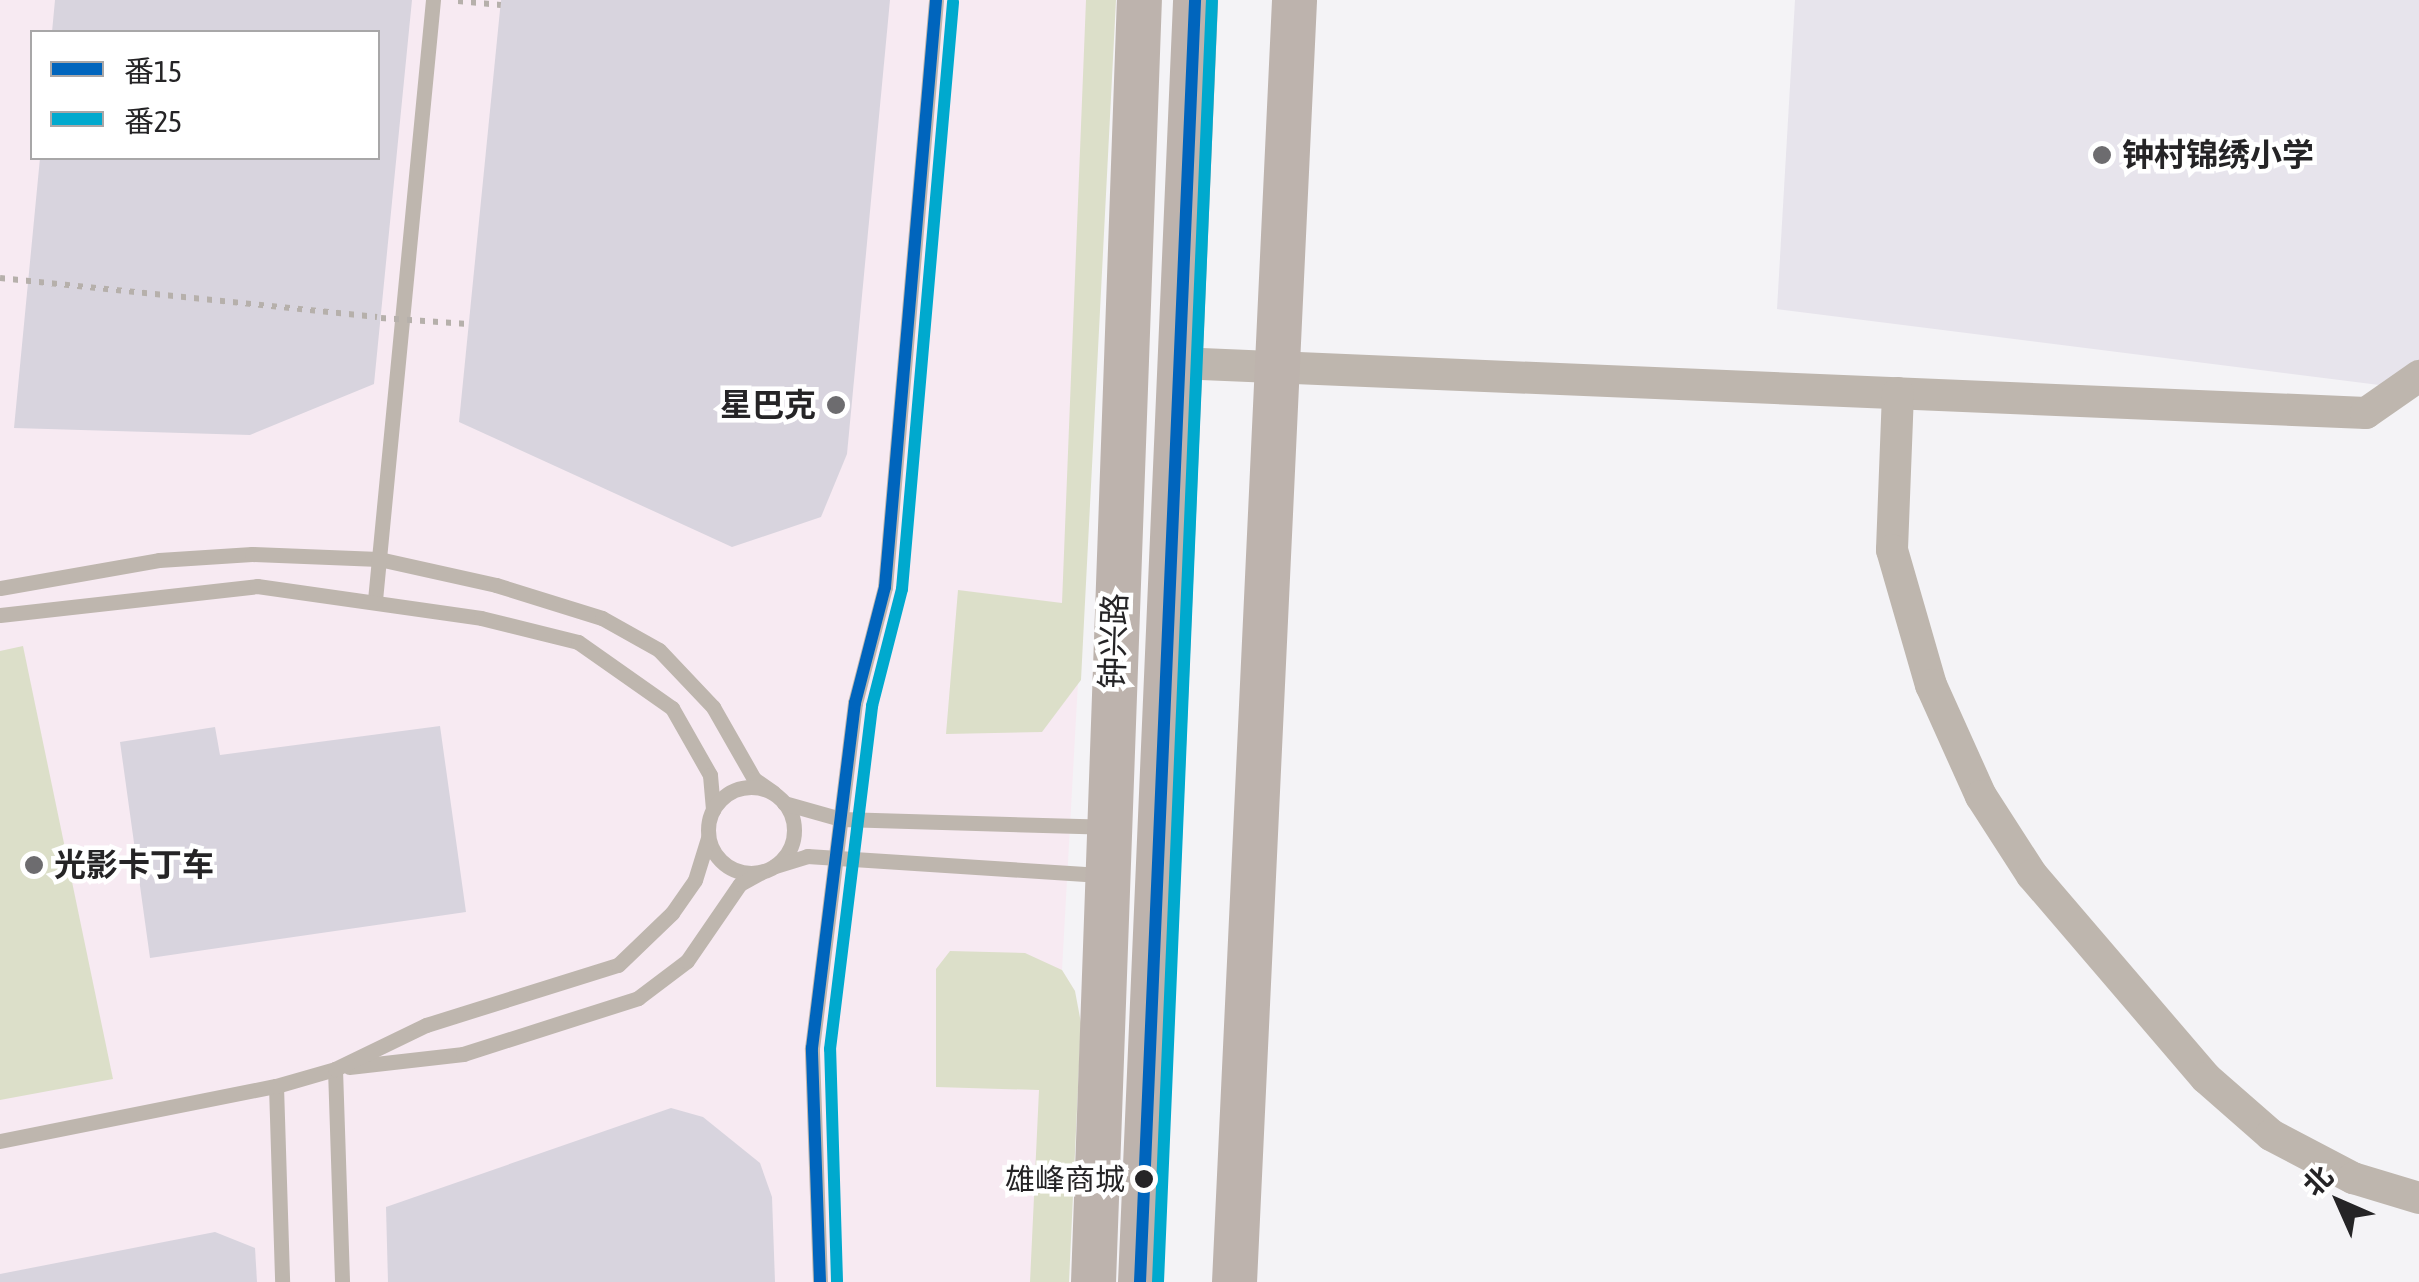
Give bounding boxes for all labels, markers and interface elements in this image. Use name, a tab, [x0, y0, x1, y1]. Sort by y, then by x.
legend	[30, 30, 380, 160]
text: 番15	[124, 54, 182, 88]
text: 番25	[124, 104, 182, 138]
place label: 钟村锦绣小学	[2122, 136, 2314, 174]
marker: 钟村锦绣小学	[2091, 144, 2113, 166]
place label: 星巴克	[720, 386, 816, 424]
marker: 星巴克	[825, 394, 847, 416]
street label: 钟兴路	[1093, 592, 1135, 690]
place label: 光影卡丁车	[54, 846, 214, 884]
marker: 光影卡丁车	[23, 854, 45, 876]
north arrow	[2289, 1152, 2389, 1252]
text: 北	[2297, 1160, 2339, 1202]
place label: 雄峰商城	[1005, 1161, 1125, 1197]
marker: 雄峰商城	[1134, 1169, 1154, 1189]

